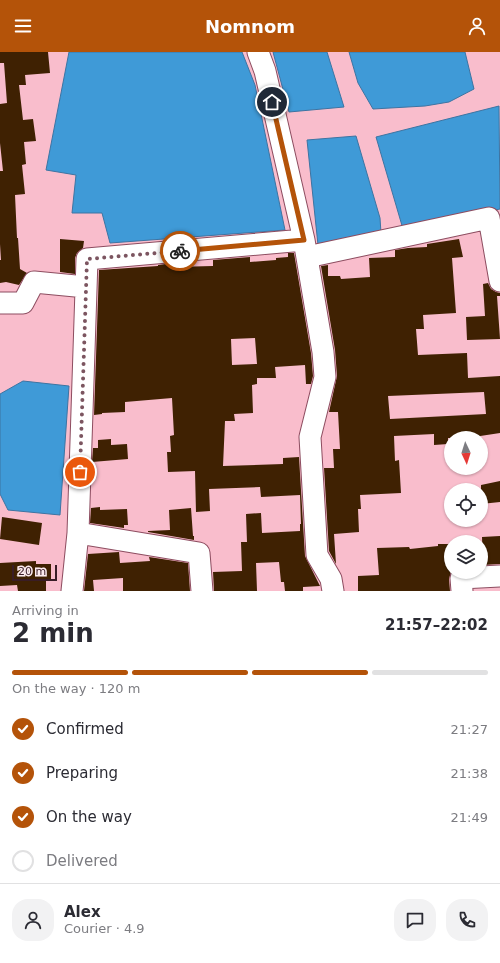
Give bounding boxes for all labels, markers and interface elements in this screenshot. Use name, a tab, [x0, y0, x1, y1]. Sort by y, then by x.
icon: menu	[12, 15, 34, 37]
icon: person	[466, 15, 488, 37]
text: Nomnom	[205, 16, 295, 37]
pin	[255, 85, 289, 119]
icon: home	[261, 91, 283, 113]
courier	[160, 231, 200, 271]
icon: bike	[169, 240, 191, 262]
north arrow	[444, 431, 488, 475]
map controls	[444, 431, 488, 579]
pin	[63, 455, 97, 489]
icon: bag	[69, 461, 91, 483]
button: locate	[444, 483, 488, 527]
button: layers	[444, 535, 488, 579]
scale bar	[12, 563, 57, 582]
text: 20 m	[18, 565, 46, 578]
text: Arriving in	[12, 603, 79, 618]
text: 21:57–22:02	[385, 616, 488, 634]
text: 2 min	[12, 618, 94, 648]
text: On the way · 120 m	[12, 681, 140, 696]
icon: check	[12, 718, 34, 740]
text: Confirmed	[46, 720, 124, 738]
text: 21:27	[451, 722, 488, 737]
icon: check	[12, 762, 34, 784]
text: Preparing	[46, 764, 118, 782]
text: 21:38	[451, 766, 488, 781]
icon: check	[12, 806, 34, 828]
text: On the way	[46, 808, 132, 826]
text: 21:49	[451, 810, 488, 825]
text: Delivered	[46, 852, 118, 870]
button: person	[12, 899, 54, 941]
button: chat	[394, 899, 436, 941]
button: phone	[446, 899, 488, 941]
text: Alex	[64, 903, 101, 921]
text: Courier · 4.9	[64, 921, 145, 936]

